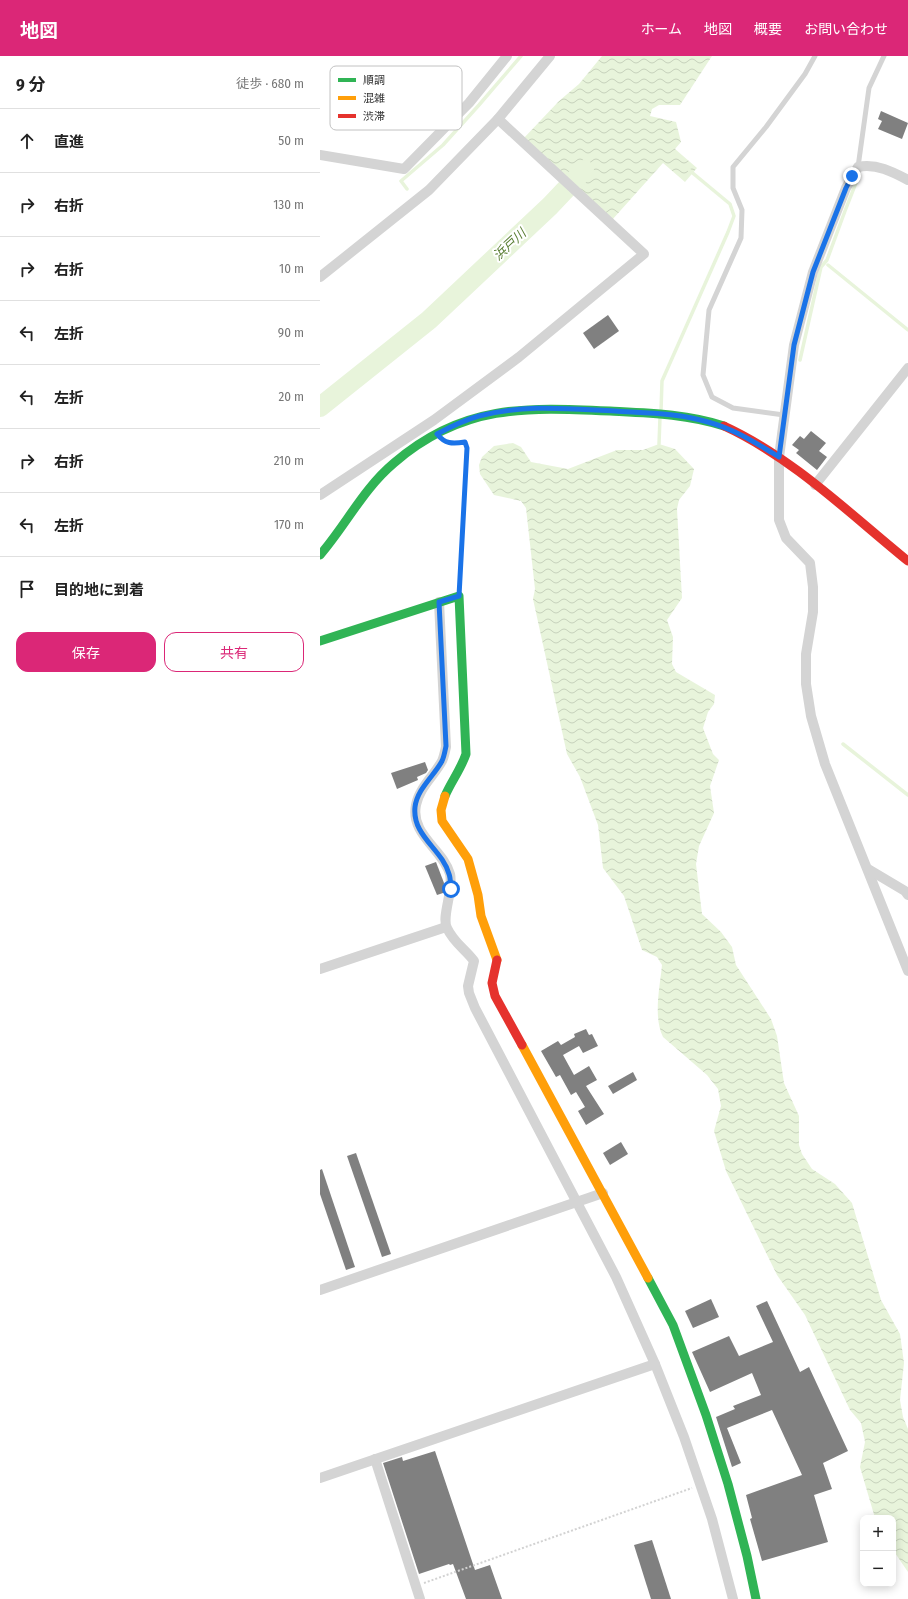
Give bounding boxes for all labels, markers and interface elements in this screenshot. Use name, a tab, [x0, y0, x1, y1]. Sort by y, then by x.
text: 地図	[20, 19, 58, 42]
text: ホーム	[640, 21, 682, 38]
text: 地図	[704, 21, 732, 38]
text: 概要	[754, 21, 782, 38]
text: お問い合わせ	[804, 21, 888, 38]
legend	[330, 66, 462, 130]
text: 9 分	[16, 74, 45, 95]
text: 順調	[363, 74, 385, 87]
text: 徒歩 · 680 m	[236, 76, 304, 91]
text: 混雑	[363, 92, 385, 105]
text: 渋滞	[363, 110, 385, 123]
icon: ahead	[16, 130, 38, 152]
text: 直進	[54, 133, 84, 151]
text: 50 m	[278, 133, 304, 148]
route end	[843, 167, 861, 185]
icon: right	[16, 194, 38, 216]
text: 右折	[54, 197, 84, 215]
text: 130 m	[273, 197, 304, 212]
water label: 浜戸川	[490, 224, 530, 263]
icon: right	[16, 258, 38, 280]
text: 右折	[54, 261, 84, 279]
text: 10 m	[279, 261, 304, 276]
icon: left	[16, 322, 38, 344]
text: 左折	[54, 325, 84, 343]
text: 90 m	[278, 325, 304, 340]
icon: left	[16, 386, 38, 408]
text: 左折	[54, 389, 84, 407]
text: 20 m	[278, 389, 304, 404]
icon: right	[16, 450, 38, 472]
text: 右折	[54, 453, 84, 471]
text: 210 m	[274, 453, 304, 468]
icon: left	[16, 514, 38, 536]
text: 左折	[54, 517, 84, 535]
text: 170 m	[274, 517, 304, 532]
icon: arrive	[16, 578, 38, 600]
text: 目的地に到着	[54, 581, 144, 599]
button: 保存	[16, 632, 156, 672]
button: 共有	[164, 632, 304, 672]
route start	[442, 880, 460, 898]
map controls	[860, 1515, 896, 1587]
button: +	[860, 1515, 896, 1551]
button: −	[860, 1551, 896, 1587]

